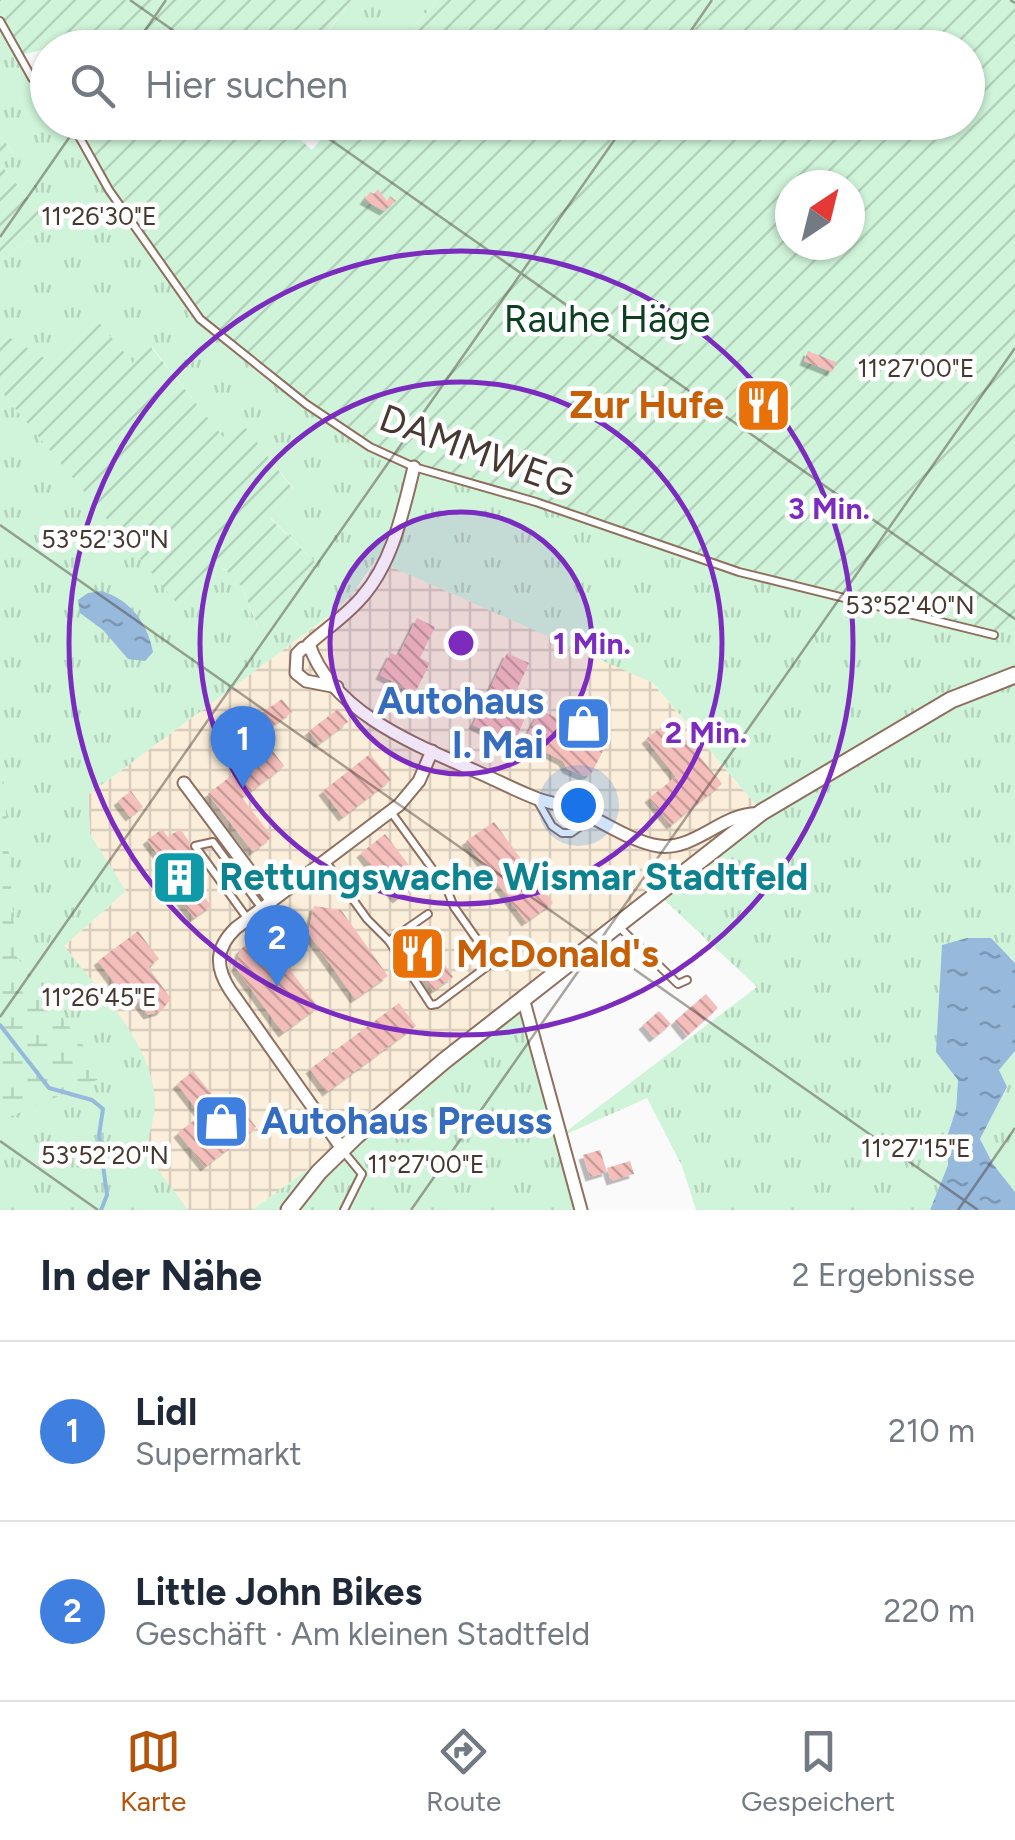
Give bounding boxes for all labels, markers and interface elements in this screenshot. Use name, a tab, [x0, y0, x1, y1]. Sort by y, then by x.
search box	[30, 30, 985, 140]
icon: search	[65, 58, 120, 113]
text: Hier suchen	[145, 62, 348, 108]
north arrow	[775, 170, 865, 260]
text: 11°26'30"E	[41, 201, 157, 231]
park label: Rauhe Häge	[504, 296, 710, 342]
text: 11°27'00"E	[857, 353, 975, 383]
restaurant icon: Zur Hufe	[733, 375, 793, 435]
place label: Zur Hufe	[569, 382, 724, 428]
street label: DAMMWEG	[373, 394, 581, 508]
text: 3 Min.	[788, 490, 870, 527]
text: 53°52'30"N	[41, 524, 169, 554]
text: 53°52'40"N	[845, 590, 975, 620]
centre of rings	[443, 625, 479, 661]
text: 1 Min.	[553, 625, 631, 662]
place label: Autohaus I. Mai	[377, 678, 544, 768]
shop icon: Autohaus I. Mai	[553, 693, 613, 753]
pin: 1	[210, 706, 276, 788]
text: 2 Min.	[665, 714, 747, 751]
your location	[553, 780, 604, 831]
building icon: Rettungswache Wismar Stadtfeld	[150, 847, 210, 907]
place label: Rettungswache Wismar Stadtfeld	[219, 854, 808, 900]
pin: 2	[244, 904, 310, 987]
restaurant icon: McDonald's	[387, 924, 447, 984]
place label: McDonald's	[456, 931, 659, 977]
text: 11°26'45"E	[41, 982, 157, 1012]
shop icon: Autohaus Preuss	[192, 1091, 252, 1151]
place label: Autohaus Preuss	[261, 1098, 552, 1144]
text: 11°27'15"E	[861, 1133, 971, 1163]
text: 53°52'20"N	[41, 1140, 169, 1170]
text: 11°27'00"E	[367, 1149, 485, 1179]
text: In der Nähe	[40, 1250, 262, 1301]
text: 2 Ergebnisse	[792, 1256, 975, 1294]
text: Lidl	[135, 1389, 197, 1435]
text: 1	[66, 1412, 79, 1450]
text: 210 m	[888, 1412, 975, 1450]
text: Supermarkt	[135, 1435, 302, 1473]
text: Little John Bikes	[135, 1569, 422, 1615]
text: 2	[63, 1592, 82, 1630]
text: 220 m	[884, 1592, 975, 1630]
text: Geschäft · Am kleinen Stadtfeld	[135, 1615, 590, 1653]
tab: Karte	[120, 1724, 186, 1818]
tab: Route	[426, 1724, 501, 1818]
tab: Gespeichert	[741, 1724, 895, 1818]

